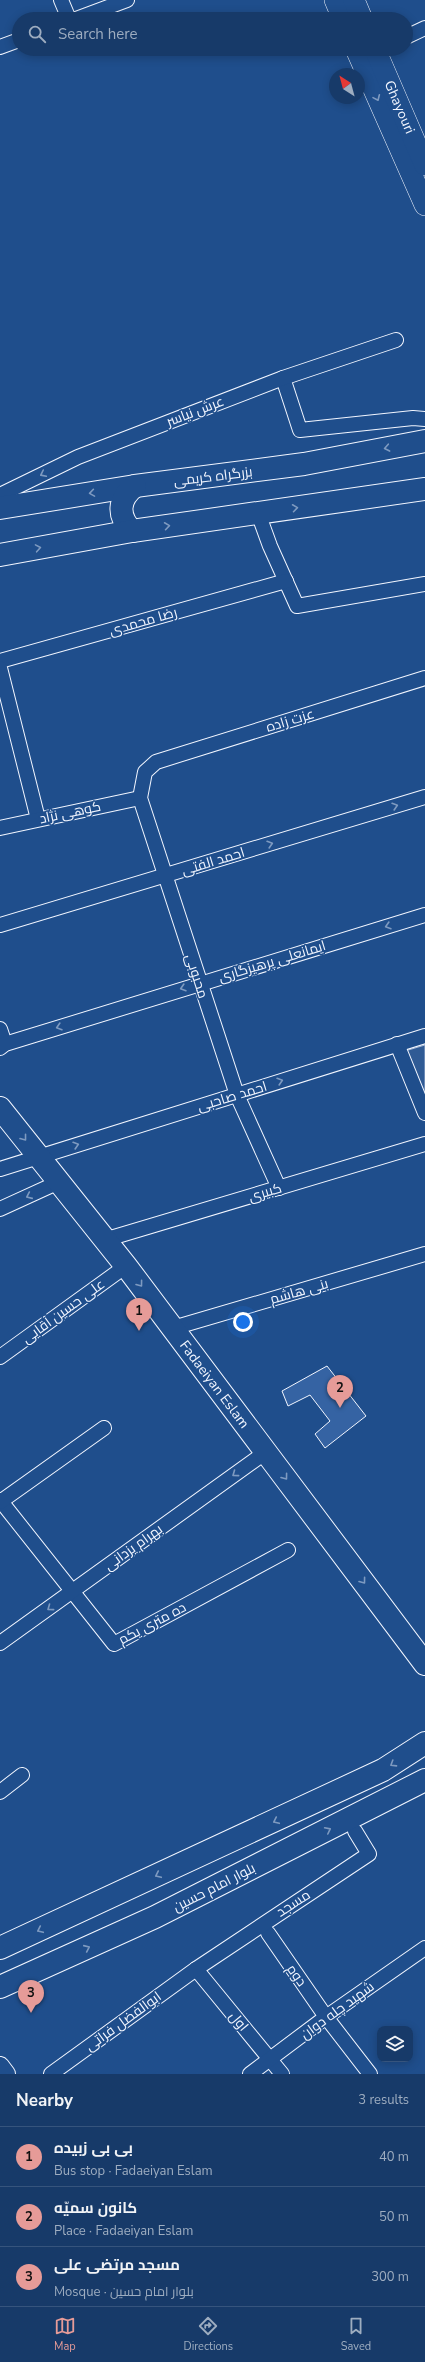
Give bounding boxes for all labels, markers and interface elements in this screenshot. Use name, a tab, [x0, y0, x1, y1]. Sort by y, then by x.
search box	[12, 12, 413, 56]
icon: search	[26, 23, 48, 45]
text: Search here	[58, 24, 138, 44]
north arrow	[329, 68, 365, 104]
street label: Ghayouri	[380, 77, 419, 137]
one-way arrow	[372, 93, 380, 101]
street label: عرش نیاسر	[163, 392, 227, 432]
one-way arrow	[384, 444, 390, 452]
street label: بزرگراه کریمی	[173, 462, 254, 491]
one-way arrow	[39, 469, 47, 477]
one-way arrow	[89, 488, 95, 497]
one-way arrow	[292, 504, 298, 513]
one-way arrow	[164, 522, 170, 531]
one-way arrow	[35, 544, 42, 553]
street label: رضا محمدی	[107, 603, 179, 640]
street label: عزت زاده	[264, 704, 317, 737]
street label: کوهی نژاد	[38, 797, 103, 828]
one-way arrow	[391, 802, 398, 811]
one-way arrow	[267, 840, 274, 849]
street label: احمد الفتی	[179, 843, 247, 880]
one-way arrow	[384, 921, 391, 930]
street label: ایمانعلی پرهیزگاری	[216, 936, 328, 987]
street label: محبوبی	[180, 951, 213, 1001]
one-way arrow	[180, 983, 187, 992]
one-way arrow	[55, 1022, 62, 1031]
street label: احمد صاحبی	[195, 1077, 269, 1116]
one-way arrow	[276, 1077, 283, 1086]
one-way arrow	[19, 1134, 26, 1141]
one-way arrow	[72, 1141, 79, 1150]
street label: کبیری	[246, 1178, 284, 1206]
one-way arrow	[26, 1191, 33, 1199]
street label: بنی هاشم	[268, 1274, 331, 1309]
street label: علی حسین آقایی	[18, 1275, 109, 1348]
one-way arrow	[135, 1280, 142, 1287]
pin: 1	[126, 1298, 152, 1331]
your location	[233, 1312, 253, 1332]
street label: Fadaeiyan Eslam	[175, 1337, 254, 1432]
pin: 2	[327, 1375, 353, 1408]
one-way arrow	[232, 1469, 239, 1476]
one-way arrow	[281, 1473, 288, 1480]
street label: بهرام یزدانی	[100, 1520, 166, 1575]
one-way arrow	[359, 1577, 366, 1584]
street label: ده متری یکم	[115, 1598, 189, 1649]
one-way arrow	[47, 1603, 54, 1610]
one-way arrow	[390, 1760, 397, 1767]
one-way arrow	[272, 1816, 280, 1824]
one-way arrow	[323, 1827, 331, 1835]
street label: بلوار امام حسین	[170, 1859, 259, 1916]
one-way arrow	[154, 1871, 161, 1879]
street label: مسجد	[273, 1885, 314, 1921]
one-way arrow	[36, 1925, 44, 1933]
one-way arrow	[82, 1945, 90, 1953]
street label: دوم	[282, 1960, 311, 1990]
street label: شهید چله دوان	[296, 1977, 378, 2044]
pin: 3	[18, 1980, 44, 2013]
street label: ابوالفضل فراتی	[81, 1987, 165, 2056]
street label: اول	[225, 2007, 253, 2035]
map controls	[377, 2026, 413, 2062]
button: layers	[377, 2026, 413, 2062]
text: Nearby	[16, 2089, 73, 2112]
text: 3 results	[358, 2091, 409, 2109]
text: بی بی زبیده	[54, 2138, 133, 2158]
text: 1	[25, 2148, 33, 2166]
text: 40 m	[379, 2148, 409, 2166]
text: Bus stop · Fadaeiyan Eslam	[54, 2162, 213, 2180]
text: کانون سمیّه	[54, 2198, 137, 2218]
text: 2	[25, 2208, 33, 2226]
text: 50 m	[379, 2208, 409, 2226]
text: Place · Fadaeiyan Eslam	[54, 2222, 193, 2240]
text: مسجد مرتضی علی	[54, 2255, 180, 2275]
text: 3	[25, 2268, 33, 2286]
text: 300 m	[371, 2268, 409, 2286]
text: Mosque · بلوار امام حسین	[54, 2283, 194, 2301]
tab: Map	[54, 2315, 76, 2354]
tab: Directions	[184, 2315, 233, 2354]
tab: Saved	[341, 2315, 371, 2354]

